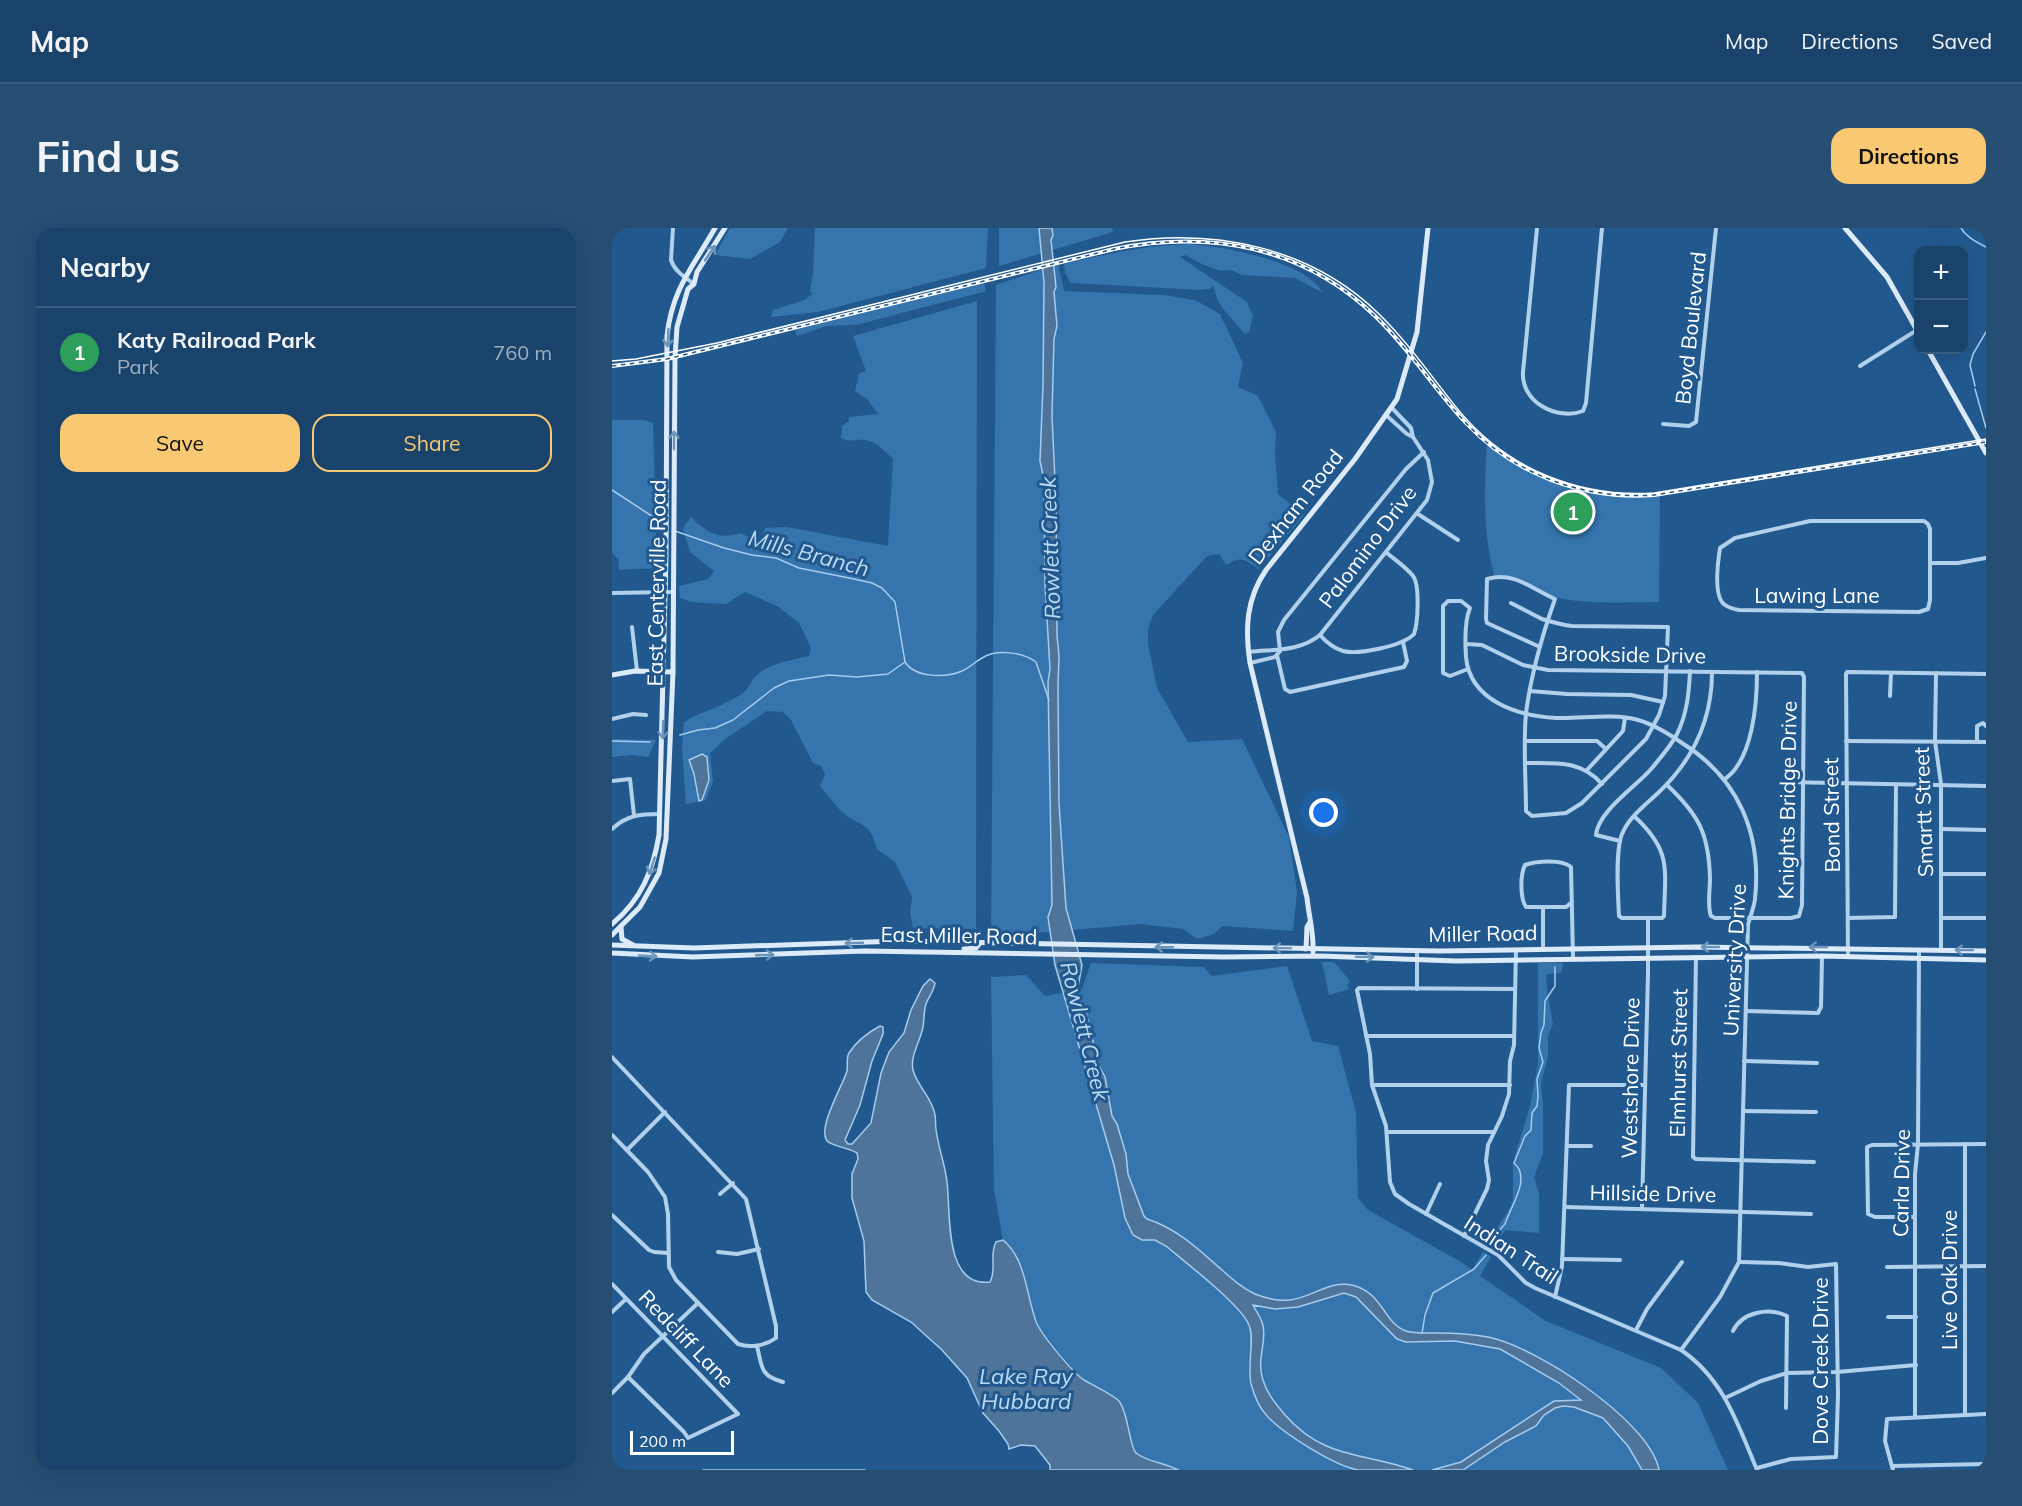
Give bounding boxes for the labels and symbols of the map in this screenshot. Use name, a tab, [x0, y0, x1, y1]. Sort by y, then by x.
one-way arrow	[704, 246, 716, 262]
street label: Boyd Boulevard	[1669, 250, 1711, 406]
one-way arrow	[662, 327, 673, 347]
one-way arrow	[669, 430, 680, 450]
street label: Dexham Road	[1242, 444, 1348, 569]
water label: Rowlett Creek	[1033, 476, 1066, 620]
street label: East Centerville Road	[641, 479, 671, 687]
street label: Palomino Drive	[1313, 480, 1422, 613]
pin: 1	[1554, 490, 1592, 534]
water label: Mills Branch	[746, 523, 872, 583]
street label: Lawing Lane	[1754, 582, 1880, 608]
street label: Brookside Drive	[1554, 640, 1706, 668]
street label: Knights Bridge Drive	[1772, 700, 1802, 900]
one-way arrow	[657, 719, 669, 739]
street label: Smartt Street	[1908, 746, 1938, 878]
street label: Bond Street	[1817, 757, 1845, 873]
your location	[1309, 798, 1338, 827]
one-way arrow	[646, 856, 657, 875]
street label: University Drive	[1717, 883, 1751, 1037]
street label: Miller Road	[1428, 919, 1538, 947]
street label: East Miller Road	[880, 921, 1038, 949]
one-way arrow	[844, 937, 864, 948]
one-way arrow	[1155, 941, 1175, 953]
one-way arrow	[1700, 941, 1720, 953]
one-way arrow	[1809, 941, 1829, 953]
one-way arrow	[1272, 942, 1292, 953]
one-way arrow	[1954, 944, 1974, 956]
one-way arrow	[755, 949, 775, 960]
one-way arrow	[638, 951, 658, 962]
one-way arrow	[1354, 951, 1374, 963]
water label: Rowlett Creek	[1054, 958, 1116, 1104]
street label: Elmhurst Street	[1664, 988, 1692, 1138]
street label: Westshore Drive	[1616, 997, 1644, 1159]
street label: Carla Drive	[1887, 1129, 1915, 1237]
street label: Hillside Drive	[1589, 1179, 1717, 1207]
street label: Indian Trail	[1460, 1209, 1563, 1289]
street label: Live Oak Drive	[1936, 1210, 1962, 1350]
street label: Dove Creek Drive	[1807, 1277, 1833, 1445]
street label: Redcliff Lane	[634, 1284, 740, 1393]
water label: Lake Ray Hubbard	[979, 1362, 1074, 1415]
scale bar	[630, 1428, 734, 1456]

